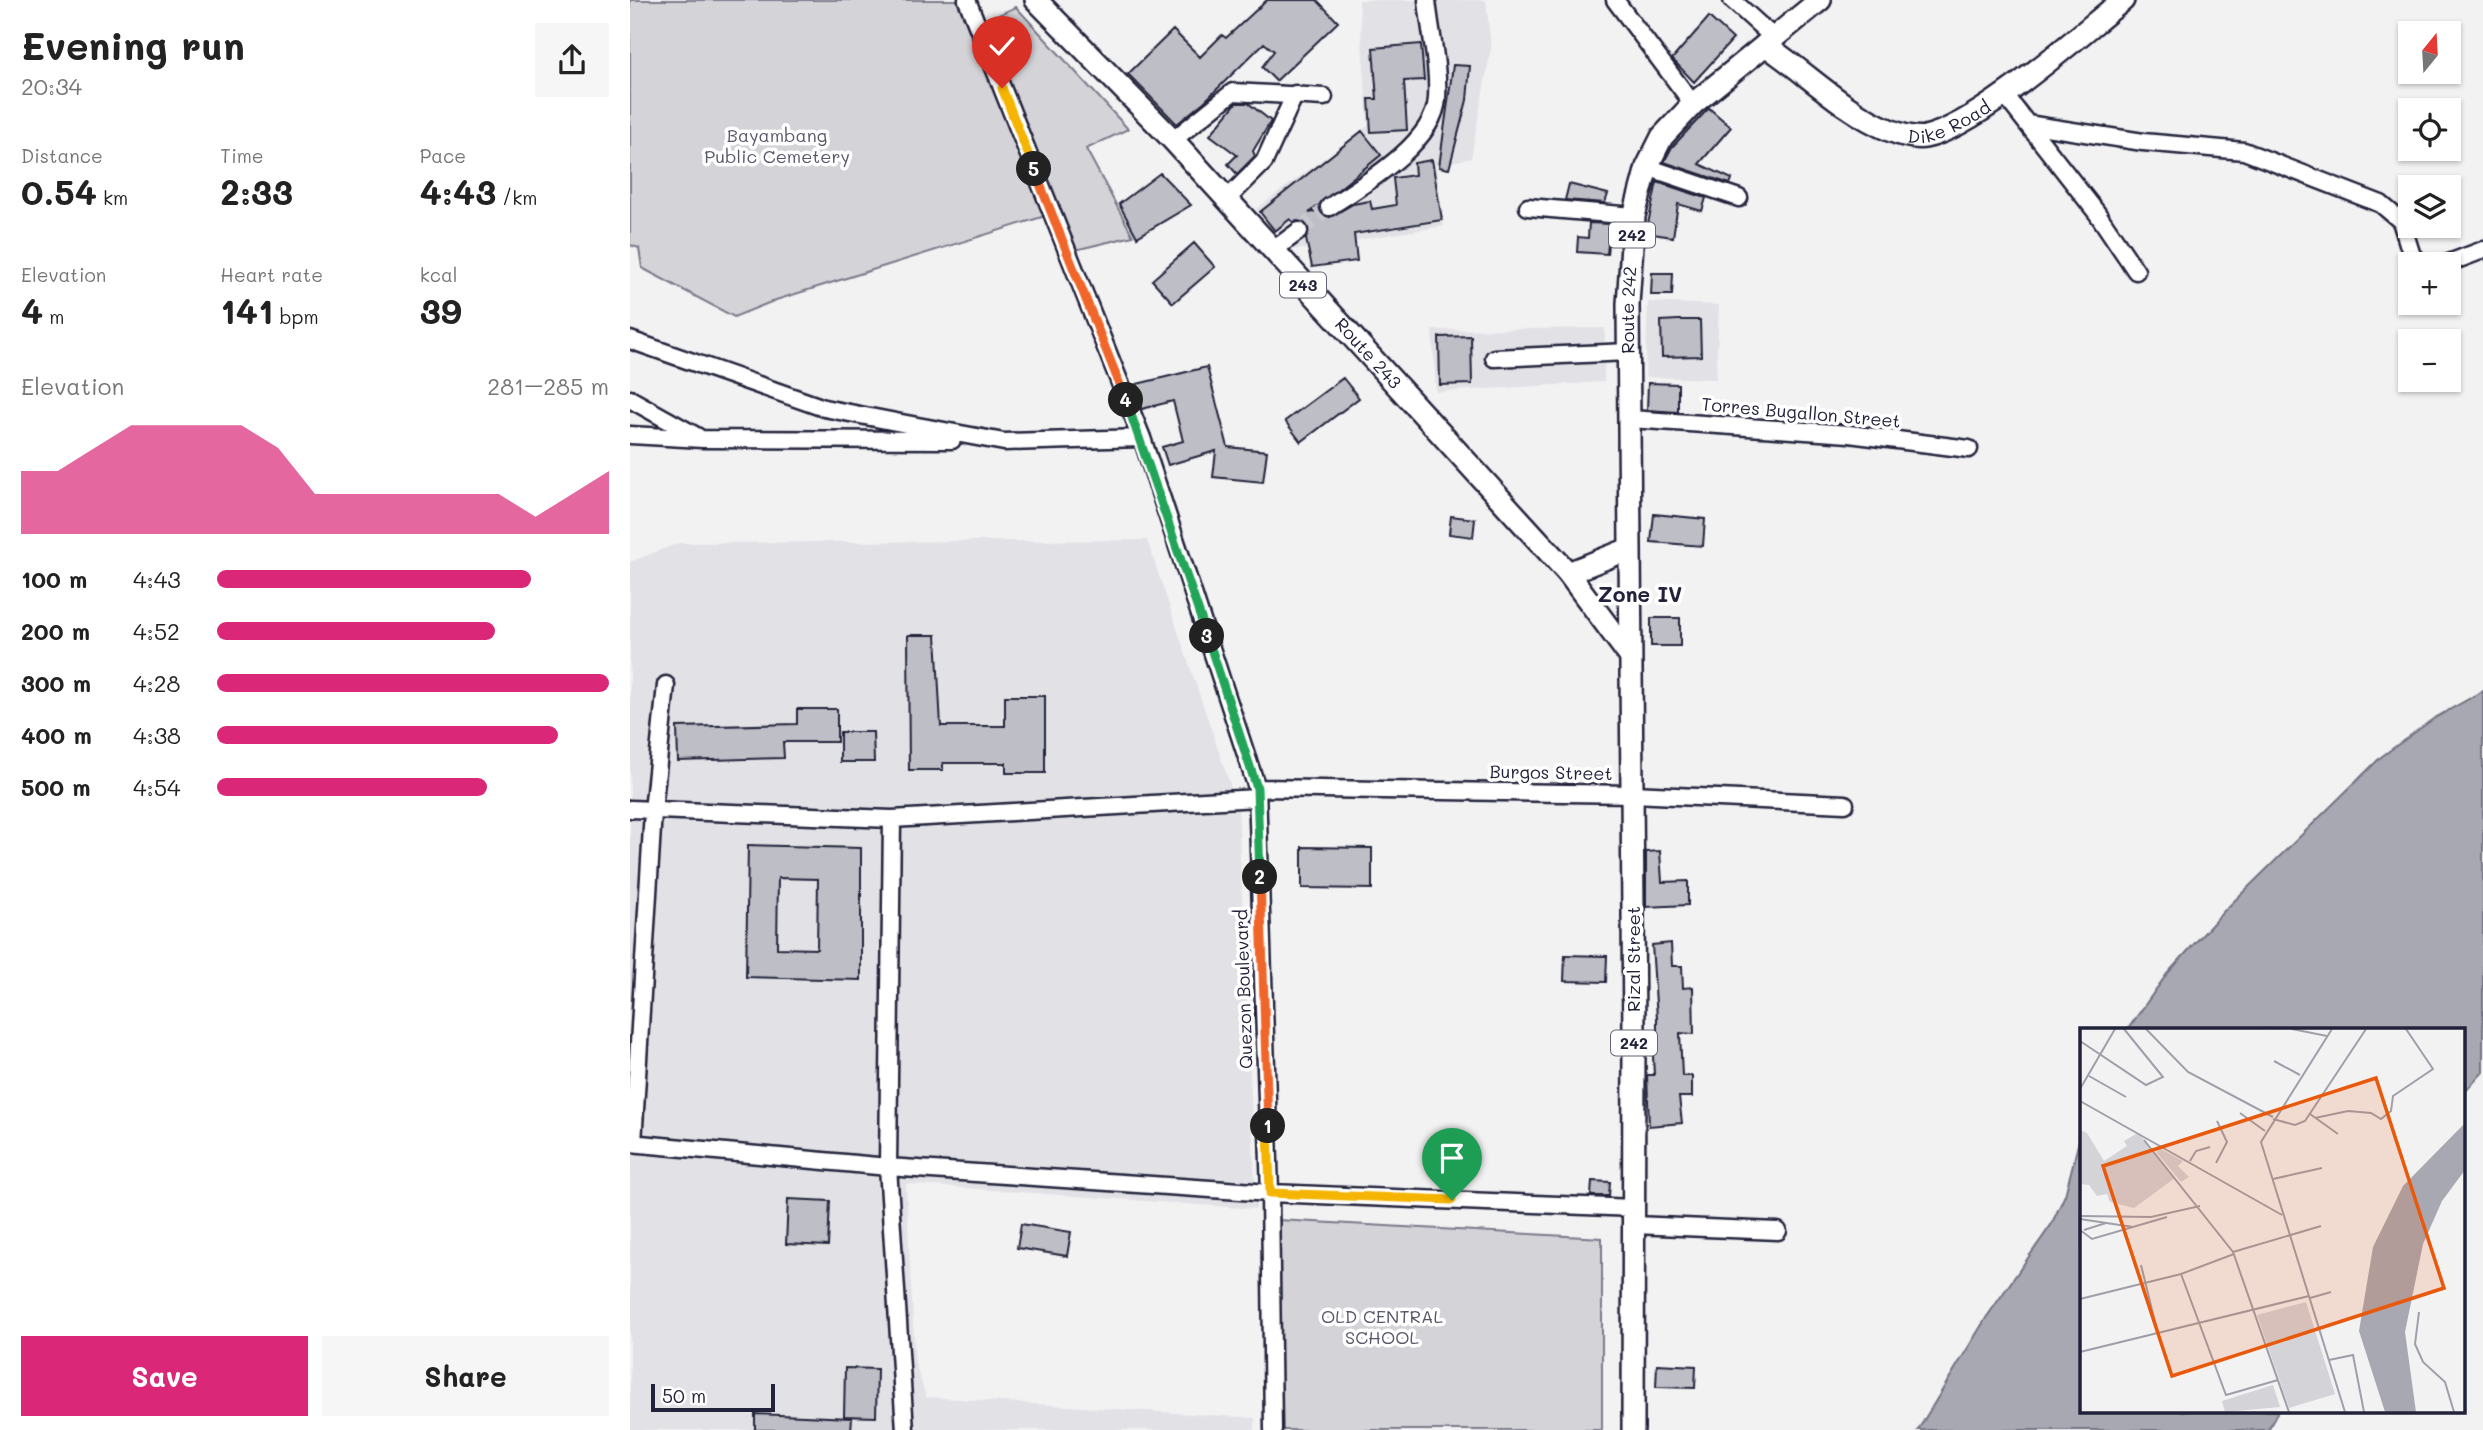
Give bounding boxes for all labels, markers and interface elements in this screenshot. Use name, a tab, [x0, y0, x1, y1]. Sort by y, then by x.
pin	[972, 16, 1032, 88]
text: Evening run	[21, 20, 245, 70]
north arrow	[2398, 21, 2460, 84]
map controls	[2398, 21, 2461, 392]
button: share	[535, 23, 609, 97]
icon: check	[983, 27, 1021, 65]
text: 20:34	[21, 71, 82, 101]
street label: Dike Road	[1906, 94, 1995, 149]
button: locate	[2398, 98, 2461, 161]
park label: Bayambang Public Cemetery	[704, 123, 850, 168]
text: Distance	[21, 143, 103, 168]
text: Time	[220, 143, 264, 168]
text: Pace	[420, 143, 466, 168]
pin: 5	[1016, 152, 1052, 186]
text: 5	[1028, 156, 1039, 181]
text: 0.54	[21, 168, 97, 214]
text: 2:33	[220, 168, 293, 214]
text: 4:43	[420, 168, 496, 214]
button: layers	[2398, 175, 2461, 238]
text: km	[97, 185, 128, 210]
text: /km	[496, 185, 537, 210]
road number: 242	[1609, 222, 1655, 247]
button: +	[2398, 252, 2461, 315]
text: Elevation	[21, 262, 106, 287]
text: Heart rate	[220, 262, 323, 287]
text: kcal	[420, 262, 458, 287]
street label: Route 242	[1615, 265, 1642, 354]
road number: 243	[1280, 272, 1326, 298]
text: 4	[21, 287, 43, 333]
text: 141	[220, 287, 274, 333]
text: 39	[420, 287, 462, 333]
text: m	[43, 304, 64, 329]
text: bpm	[274, 304, 319, 329]
street label: Route 243	[1330, 312, 1407, 394]
button: −	[2398, 329, 2461, 392]
text: Elevation	[21, 371, 124, 401]
text: 281–285 m	[487, 371, 609, 401]
pin: 4	[1108, 382, 1144, 418]
text: 4	[1119, 387, 1132, 412]
street label: Torres Bugallon Street	[1700, 391, 1902, 433]
text: 100 m	[21, 564, 87, 594]
text: 4:43	[133, 564, 181, 594]
district label: Zone IV	[1598, 580, 1682, 607]
text: 200 m	[21, 616, 90, 646]
text: 4:52	[133, 616, 180, 646]
pin: 3	[1190, 618, 1224, 654]
text: 3	[1201, 623, 1212, 648]
text: 300 m	[21, 668, 91, 698]
text: 4:28	[133, 668, 180, 698]
text: 400 m	[21, 720, 92, 750]
text: 4:38	[133, 720, 181, 750]
street label: Burgos Street	[1489, 759, 1613, 785]
text: 500 m	[21, 772, 91, 802]
text: 4:54	[133, 772, 181, 802]
pin: 2	[1242, 860, 1278, 894]
text: 2	[1254, 864, 1265, 889]
street label: Rizal Street	[1621, 906, 1645, 1012]
street label: Quezon Boulevard	[1228, 909, 1258, 1069]
inset map	[2080, 1028, 2466, 1412]
road number: 242	[1611, 1030, 1657, 1056]
pin: 1	[1250, 1108, 1286, 1144]
text: 1	[1263, 1113, 1272, 1138]
pin	[1422, 1128, 1482, 1200]
icon: arrive	[1433, 1139, 1471, 1177]
park label: OLD CENTRAL SCHOOL	[1321, 1304, 1443, 1349]
button: Save	[21, 1336, 308, 1416]
button: Share	[322, 1336, 609, 1416]
scale bar	[651, 1381, 775, 1413]
text: 50 m	[662, 1383, 706, 1408]

